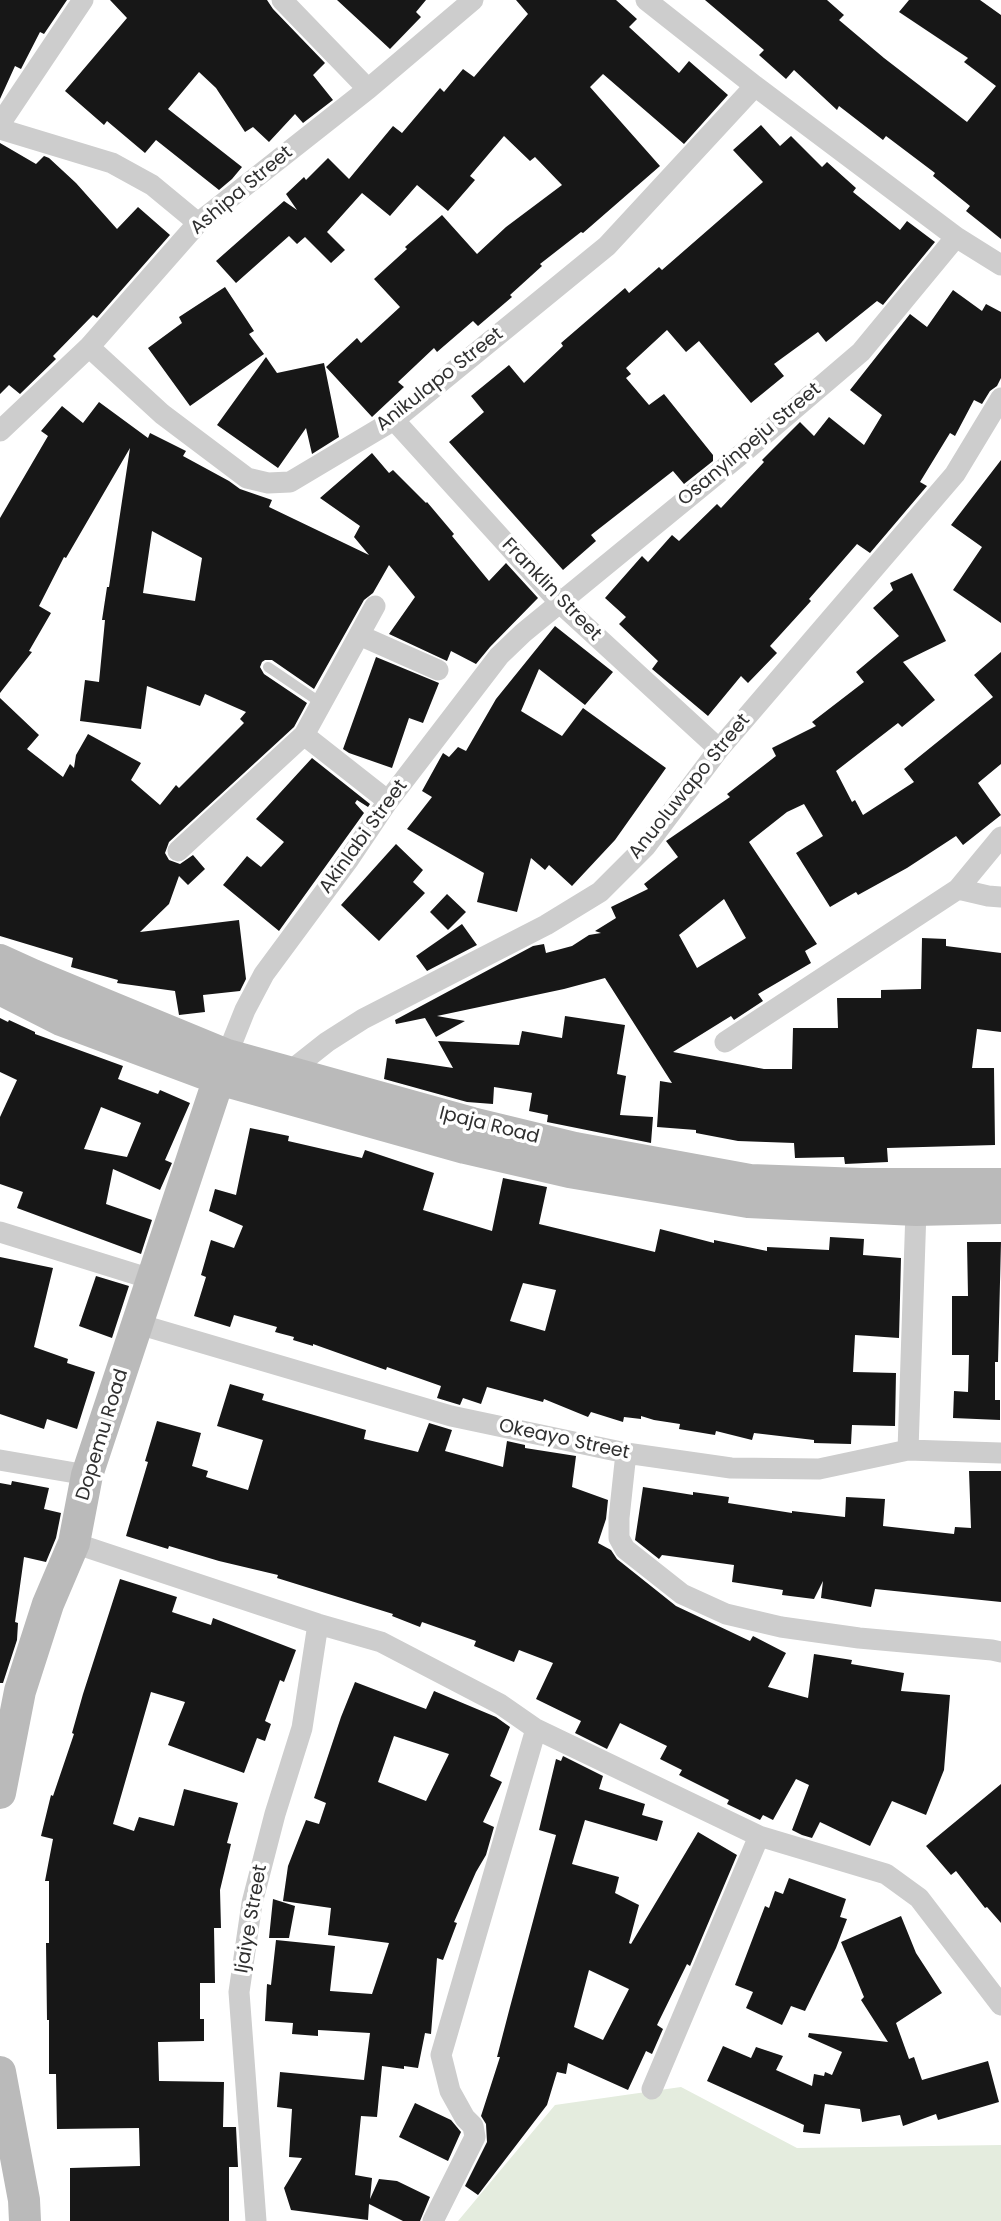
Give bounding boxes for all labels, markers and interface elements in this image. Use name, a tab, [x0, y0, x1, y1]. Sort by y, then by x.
street label: Ashipa Street	[186, 142, 298, 240]
street label: Anikulapo Street	[372, 323, 508, 437]
street label: Osanyinpeju Street	[674, 379, 826, 511]
street label: Franklin Street	[496, 534, 606, 646]
street label: Anuoluwapo Street	[624, 710, 756, 864]
street label: Akinlabi Street	[315, 776, 413, 898]
street label: Ipaja Road	[437, 1103, 541, 1149]
street label: Dopemu Road	[72, 1366, 134, 1504]
street label: Okeayo Street	[497, 1415, 631, 1465]
street label: Ijaiye Street	[231, 1863, 273, 1975]

